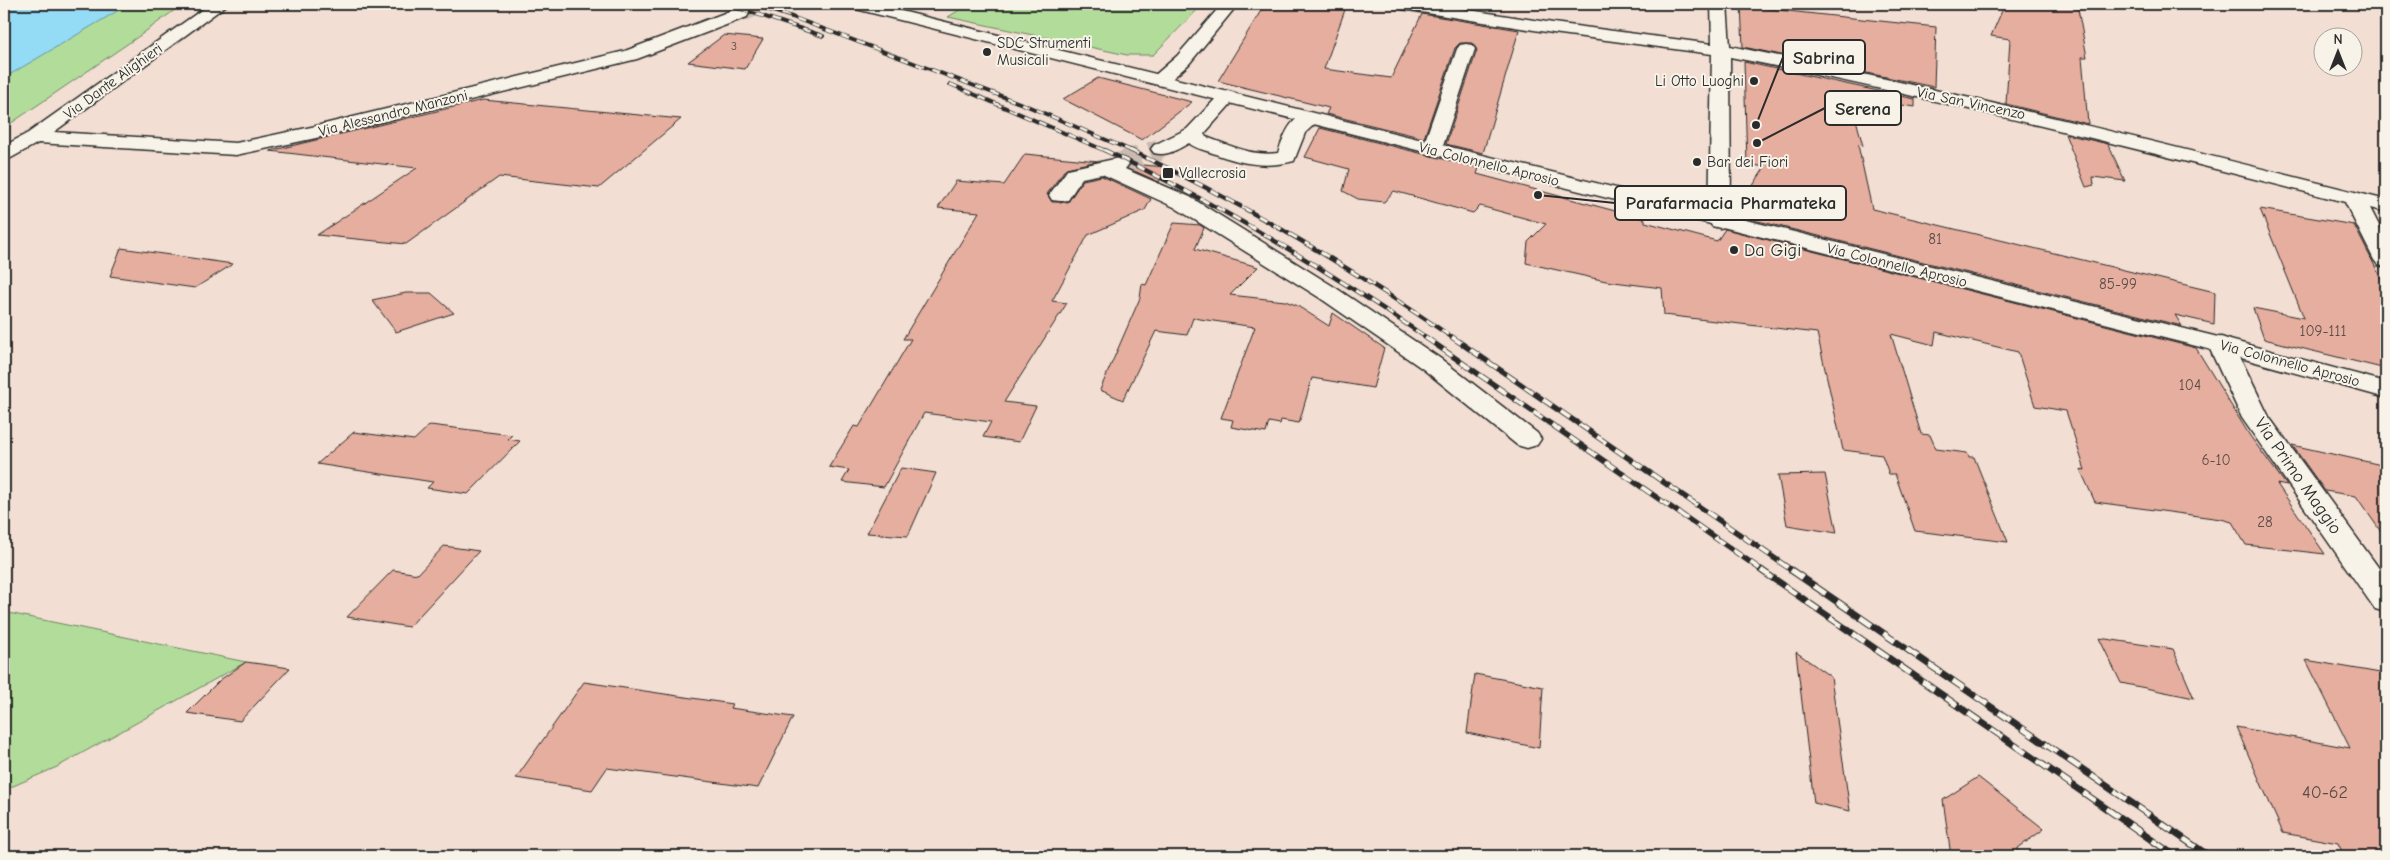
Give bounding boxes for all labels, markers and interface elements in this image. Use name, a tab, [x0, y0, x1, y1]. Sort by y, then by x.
north arrow	[2312, 28, 2362, 78]
text: N	[2333, 31, 2343, 48]
place label: SDC Strumenti Musicali	[997, 34, 1091, 69]
street label: Via Dante Alighieri	[60, 39, 166, 123]
house number: 3	[731, 39, 737, 53]
callout: Sabrina	[1783, 40, 1865, 74]
marker: SDC Strumenti Musicali	[981, 46, 993, 58]
text: Sabrina	[1793, 47, 1855, 69]
place label: Li Otto Luoghi	[1655, 72, 1744, 90]
marker: Li Otto Luoghi	[1748, 75, 1760, 87]
street label: Via San Vincenzo	[1915, 83, 2027, 123]
street label: Via Alessandro Manzoni	[317, 86, 469, 140]
callout: Serena	[1825, 91, 1901, 125]
text: Serena	[1835, 98, 1891, 120]
street label: Via Colonnello Aprosio	[1417, 138, 1561, 190]
place label: Bar dei Fiori	[1707, 153, 1788, 171]
marker: Bar dei Fiori	[1691, 156, 1703, 168]
place label: Vallecrosia	[1179, 164, 1246, 182]
marker: Vallecrosia	[1161, 166, 1175, 180]
callout: Parafarmacia Pharmateka	[1615, 186, 1846, 220]
text: Parafarmacia Pharmateka	[1625, 192, 1837, 214]
house number: 81	[1928, 230, 1942, 248]
street label: Via Colonnello Aprosio	[1825, 239, 1969, 291]
place label: Da Gigi	[1744, 240, 1801, 261]
marker: Da Gigi	[1728, 244, 1740, 256]
house number: 85-99	[2099, 275, 2137, 293]
house number: 109-111	[2300, 322, 2347, 340]
street label: Via Colonnello Aprosio	[2218, 336, 2362, 390]
house number: 104	[2179, 376, 2201, 394]
street label: Via Primo Maggio	[2250, 414, 2346, 538]
house number: 6-10	[2201, 451, 2231, 469]
house number: 28	[2257, 513, 2273, 531]
house number: 40-62	[2302, 782, 2348, 803]

